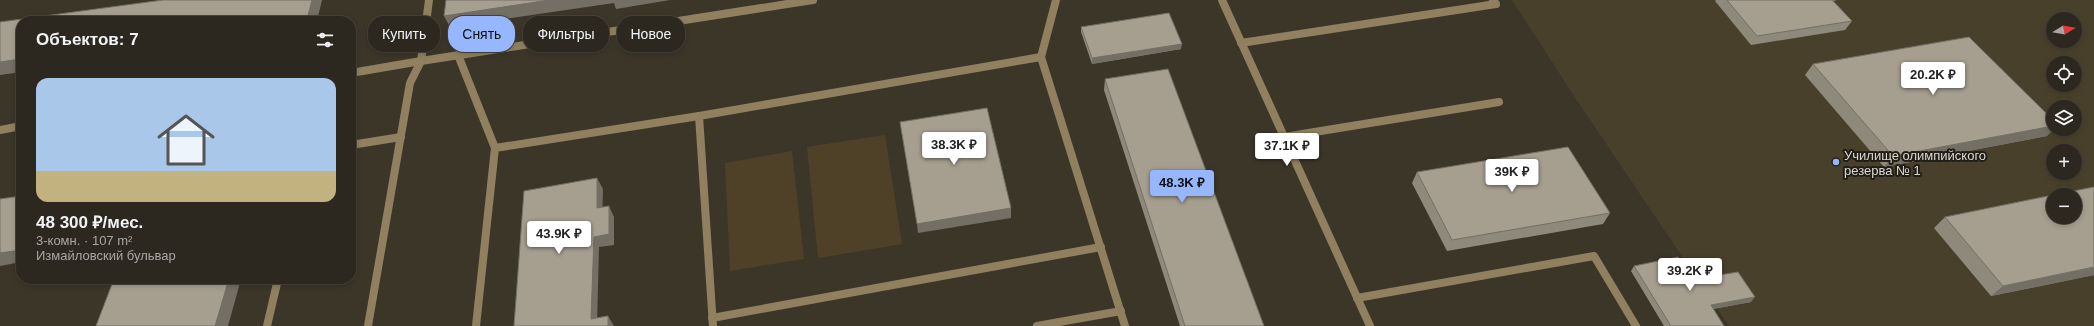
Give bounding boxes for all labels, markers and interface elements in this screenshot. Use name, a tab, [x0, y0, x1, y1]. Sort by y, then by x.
north arrow	[2046, 12, 2082, 48]
map controls	[2046, 12, 2082, 224]
chip: Купить	[368, 16, 440, 52]
chip: Снять	[448, 16, 515, 52]
chip: Фильтры	[523, 16, 609, 52]
chip: Новое	[617, 16, 685, 52]
icon: filters	[314, 29, 336, 51]
text: Объектов: 7	[36, 30, 139, 49]
button: locate	[2046, 56, 2082, 92]
pin: 20.2K ₽	[1896, 62, 1970, 96]
text: 20.2K ₽	[1910, 67, 1956, 82]
button: layers	[2046, 100, 2082, 136]
icon: home	[150, 104, 222, 176]
pin: 38.3K ₽	[917, 132, 991, 166]
pin: 37.1K ₽	[1250, 133, 1324, 167]
text: 38.3K ₽	[931, 137, 977, 152]
text: 37.1K ₽	[1264, 138, 1310, 153]
button: +	[2046, 144, 2082, 180]
place label: Училище олимпийского резерва № 1	[1844, 148, 1986, 178]
marker: Училище олимпийского резерва № 1	[1831, 157, 1841, 167]
pin: 39K ₽	[1484, 159, 1540, 193]
text: 39K ₽	[1494, 164, 1530, 179]
pin: 48.3K ₽	[1145, 170, 1219, 204]
text: 48.3K ₽	[1159, 175, 1205, 190]
button: −	[2046, 188, 2082, 224]
text: 48 300 ₽/мес.	[36, 213, 143, 232]
pin: 43.9K ₽	[522, 221, 596, 255]
text: 43.9K ₽	[536, 226, 582, 241]
text: 3-комн. · 107 m²	[36, 233, 132, 248]
text: Измайловский бульвар	[36, 248, 176, 263]
pin: 39.2K ₽	[1653, 258, 1727, 292]
text: 39.2K ₽	[1667, 263, 1713, 278]

